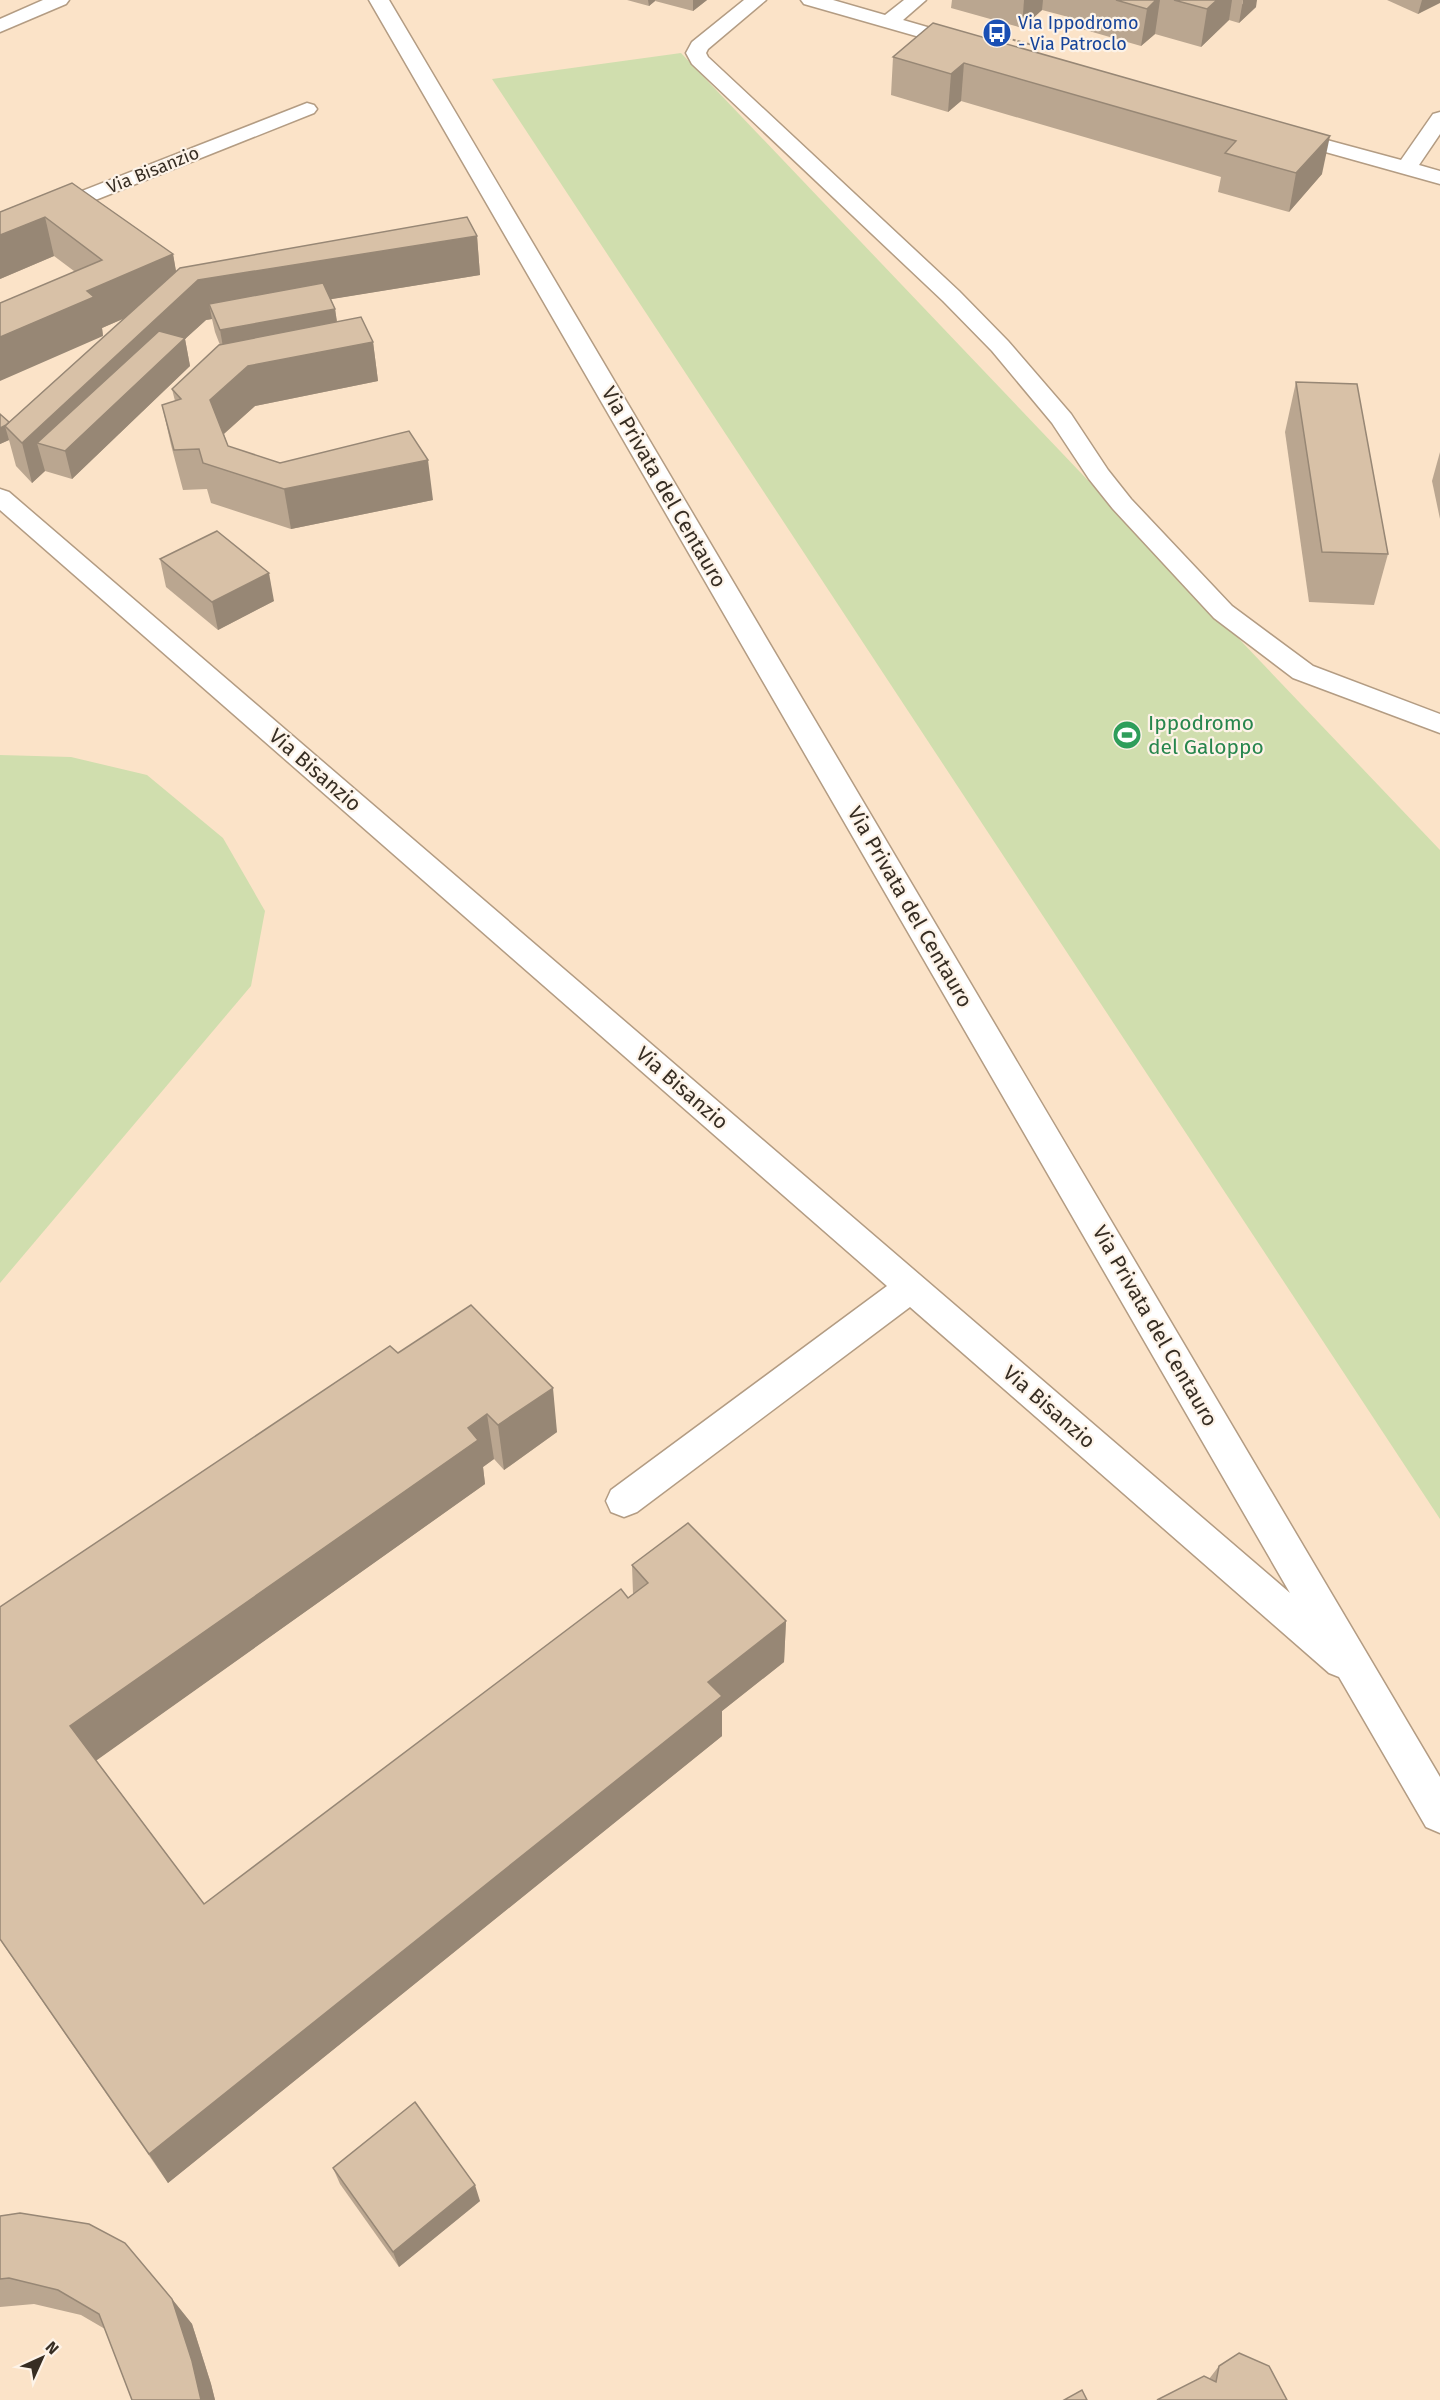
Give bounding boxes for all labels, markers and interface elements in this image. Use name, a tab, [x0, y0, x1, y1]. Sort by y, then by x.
place label: Via Ippodromo - Via Patroclo	[1018, 12, 1138, 55]
bus stop icon: Via Ippodromo - Via Patroclo	[981, 17, 1013, 49]
street label: Via Bisanzio	[104, 142, 202, 198]
street label: Via Privata del Centauro	[596, 382, 732, 592]
place label: Ippodromo del Galoppo	[1148, 710, 1264, 760]
sports icon: Ippodromo del Galoppo	[1111, 719, 1143, 751]
street label: Via Bisanzio	[263, 723, 367, 817]
street label: Via Privata del Centauro	[842, 802, 978, 1012]
street label: Via Bisanzio	[630, 1041, 734, 1135]
street label: Via Privata del Centauro	[1087, 1221, 1223, 1431]
street label: Via Bisanzio	[997, 1360, 1101, 1454]
north arrow	[12, 2328, 72, 2388]
text: N	[42, 2337, 63, 2358]

